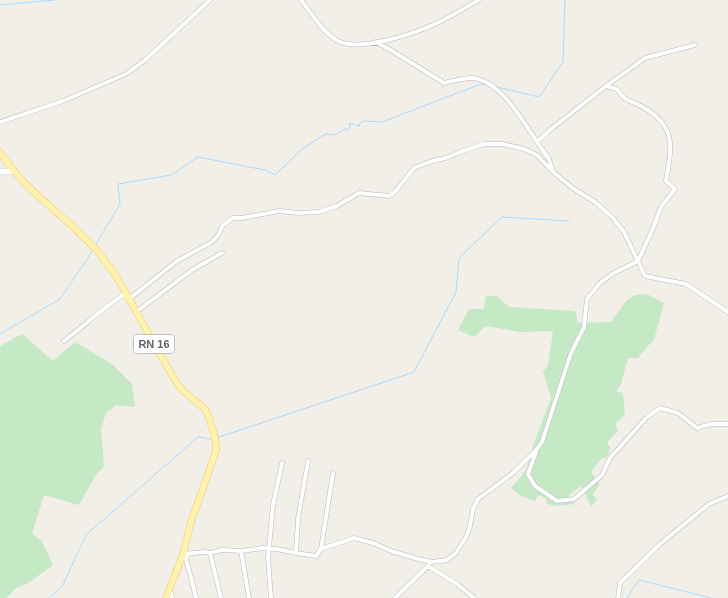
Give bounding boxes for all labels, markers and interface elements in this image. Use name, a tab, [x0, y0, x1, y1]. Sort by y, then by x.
road number: RN 16	[134, 335, 174, 353]

